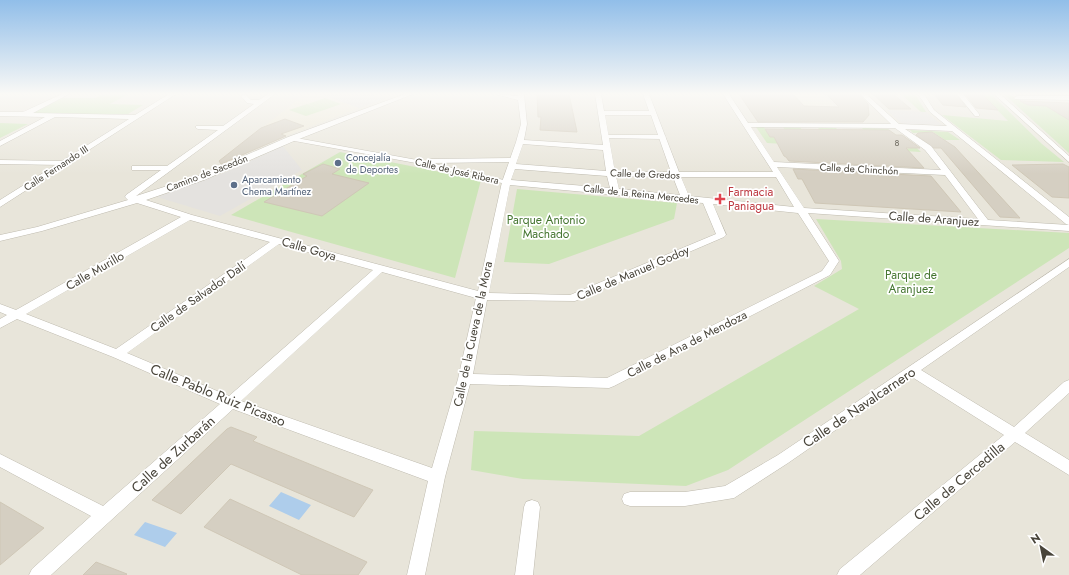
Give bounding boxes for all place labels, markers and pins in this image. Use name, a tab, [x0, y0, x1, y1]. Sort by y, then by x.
place label: Concejalía de Deportes	[346, 150, 398, 177]
marker: Concejalía de Deportes	[333, 158, 343, 168]
place label: Aparcamiento Chema Martínez	[242, 172, 311, 199]
marker: Aparcamiento Chema Martínez	[229, 180, 239, 190]
place label: Farmacia Paniagua	[728, 183, 774, 215]
marker: Farmacia Paniagua	[715, 194, 725, 204]

